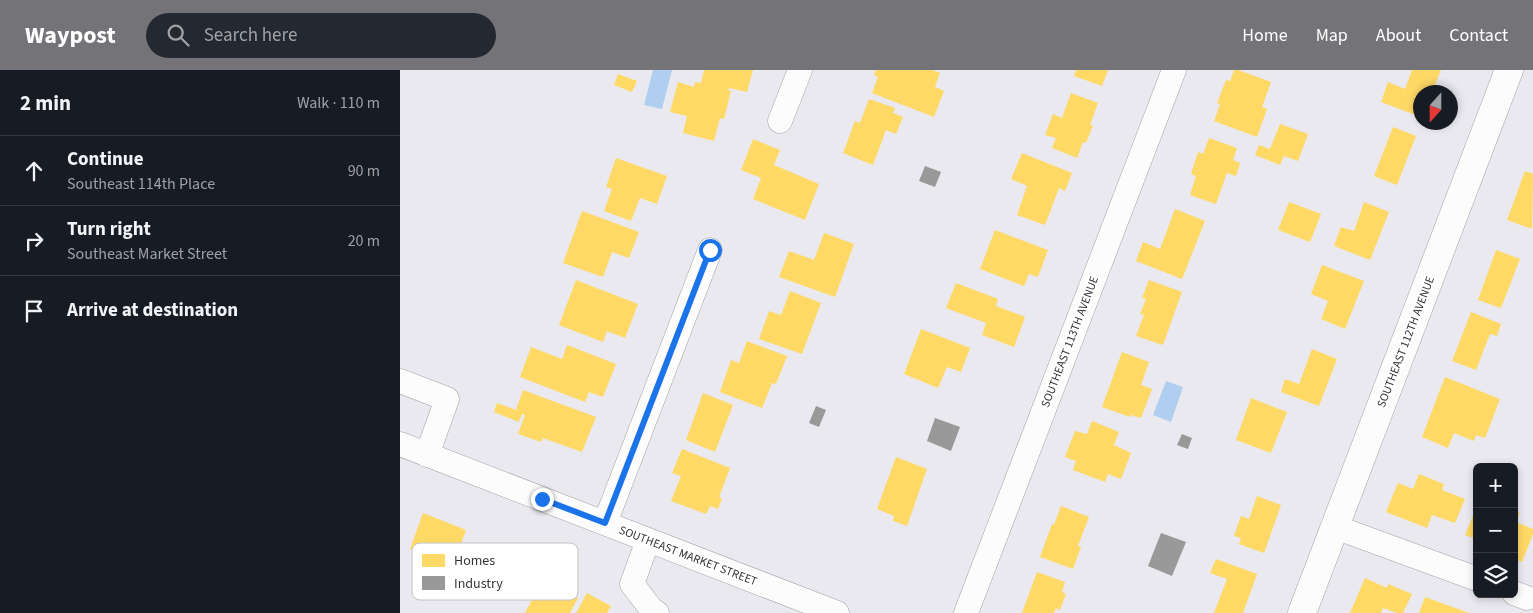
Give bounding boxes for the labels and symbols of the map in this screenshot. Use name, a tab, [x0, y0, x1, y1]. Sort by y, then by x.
north arrow	[1413, 85, 1458, 130]
route start	[699, 239, 722, 262]
street label: SOUTHEAST 113TH AVENUE	[1037, 274, 1103, 410]
street label: SOUTHEAST 112TH AVENUE	[1373, 274, 1439, 410]
route end	[531, 488, 554, 511]
street label: SOUTHEAST MARKET STREET	[616, 522, 760, 590]
legend	[412, 543, 578, 600]
text: Homes	[454, 551, 495, 571]
text: Industry	[454, 574, 503, 594]

